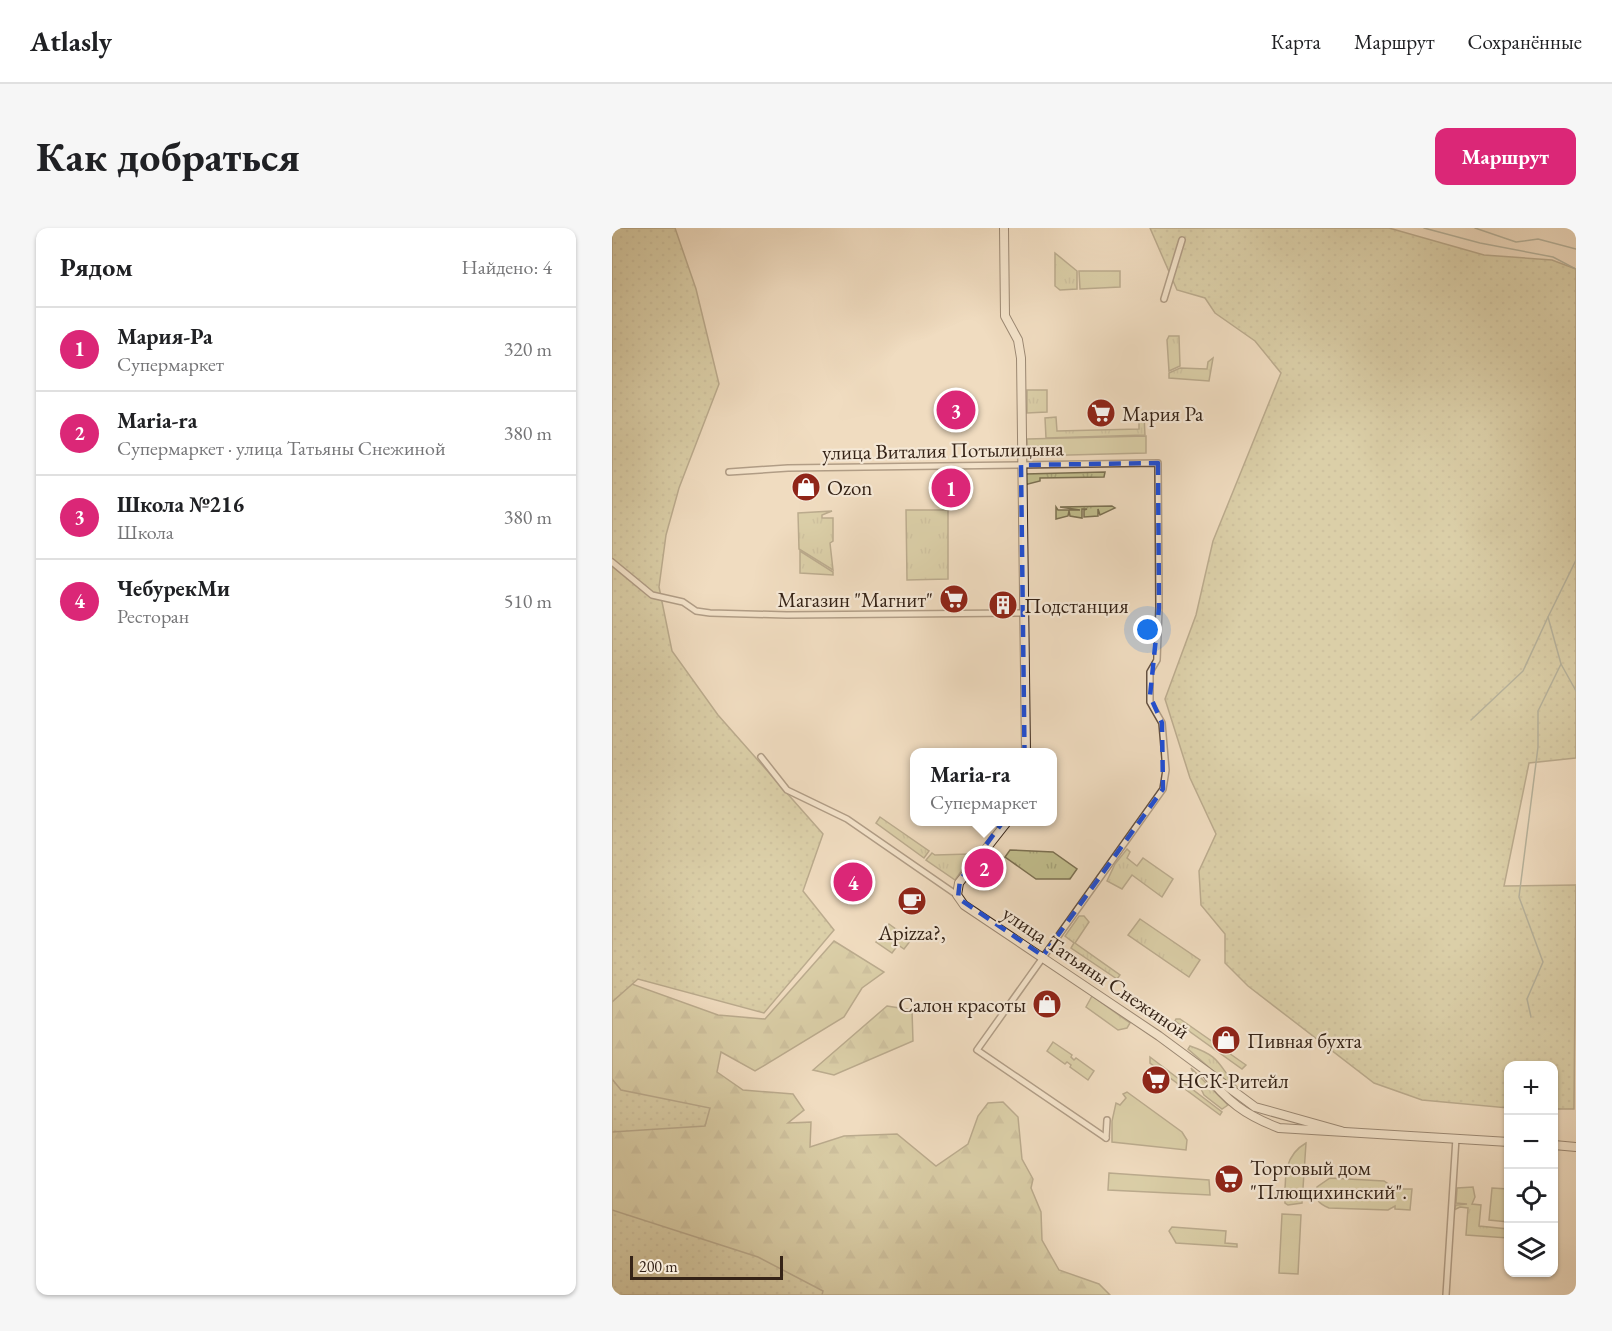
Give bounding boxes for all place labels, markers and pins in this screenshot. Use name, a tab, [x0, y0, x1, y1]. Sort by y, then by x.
pin: 3	[936, 388, 976, 432]
supermarket icon: Мария Ра	[1085, 397, 1117, 429]
place label: Мария Ра	[1122, 400, 1204, 427]
pin: 1	[932, 466, 970, 510]
shop icon: Ozon	[790, 471, 822, 503]
place label: Ozon	[827, 474, 872, 501]
supermarket icon: Магазин "Магнит"	[938, 583, 970, 615]
place label: Магазин "Магнит"	[777, 586, 933, 613]
building icon: Подстанция	[987, 589, 1019, 621]
place label: Подстанция	[1024, 592, 1129, 619]
pin: 2	[964, 846, 1004, 890]
pin: 4	[834, 860, 872, 904]
cafe icon: Apizza?,	[896, 885, 928, 917]
place label: Apizza?,	[877, 919, 946, 946]
shop icon: Салон красоты	[1031, 988, 1063, 1020]
place label: Салон красоты	[898, 991, 1026, 1018]
shop icon: Пивная бухта	[1210, 1024, 1242, 1056]
place label: Пивная бухта	[1247, 1027, 1363, 1054]
supermarket icon: НСК-Ритейл	[1140, 1064, 1172, 1096]
place label: НСК-Ритейл	[1177, 1067, 1289, 1094]
place label: Торговый дом "Плющихинский".	[1250, 1154, 1407, 1205]
supermarket icon: Торговый дом "Плющихинский".	[1213, 1163, 1245, 1195]

